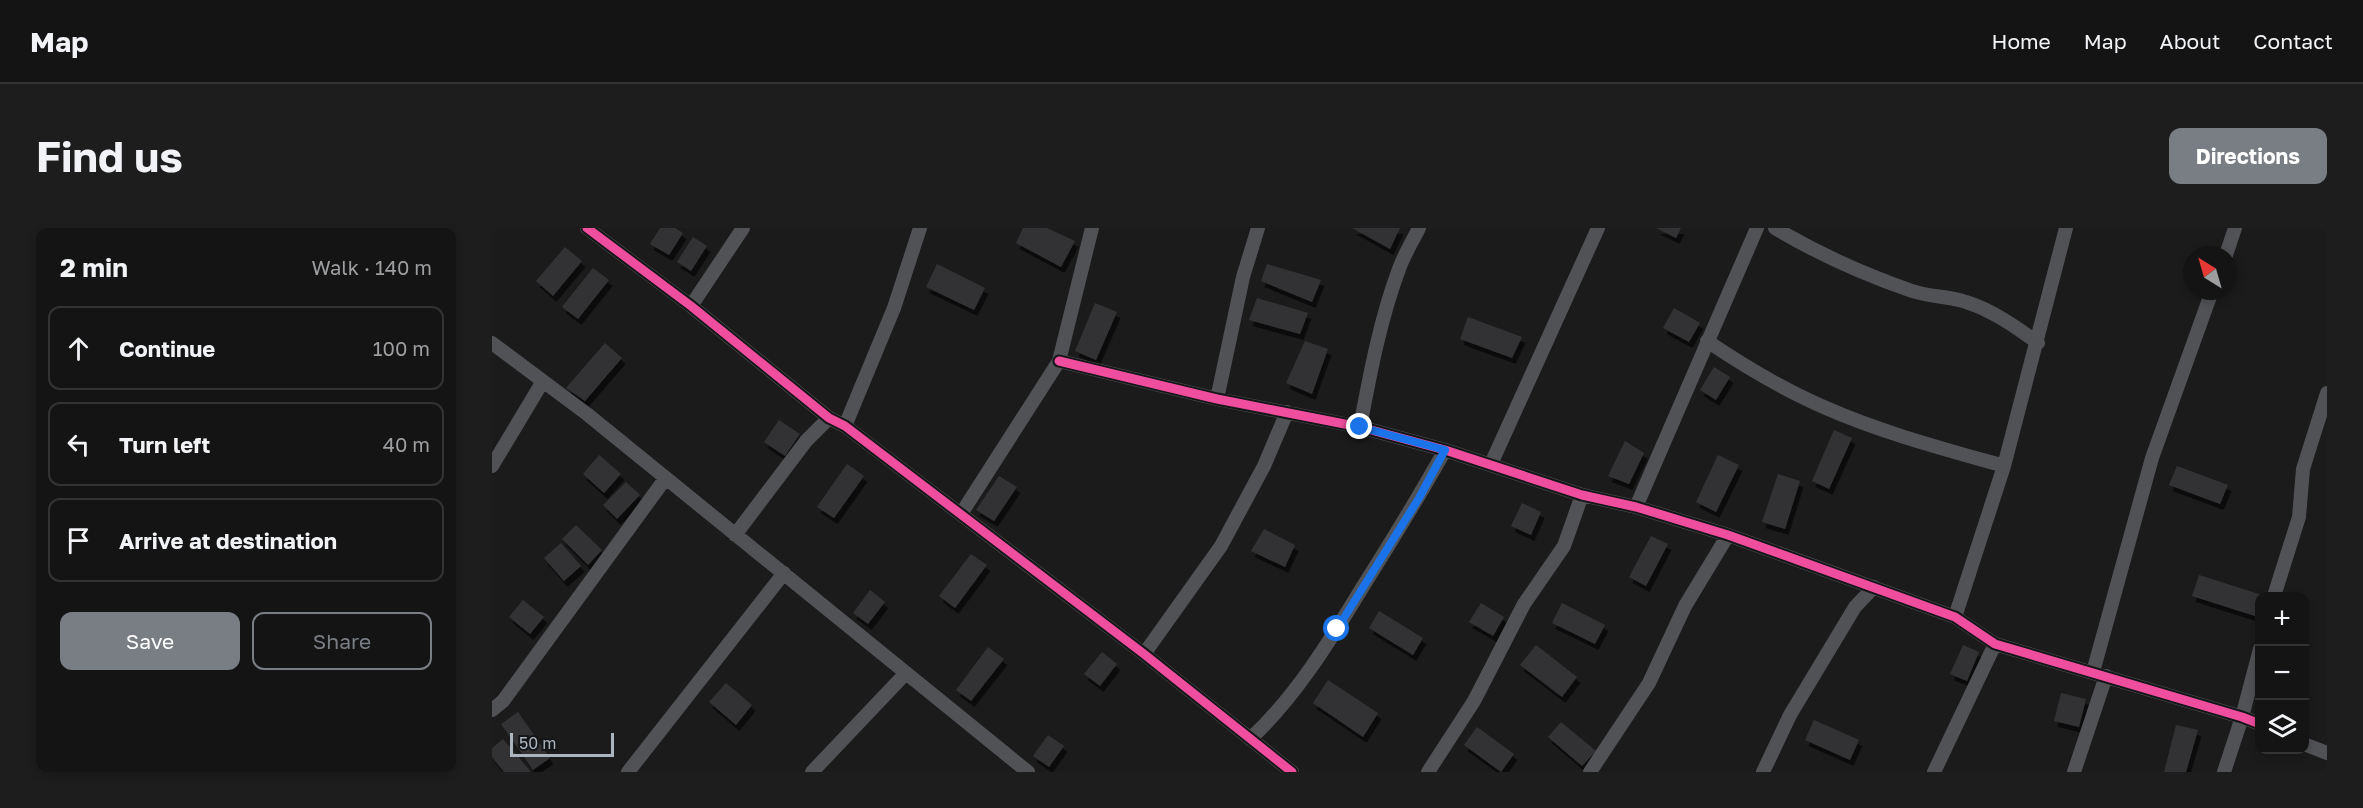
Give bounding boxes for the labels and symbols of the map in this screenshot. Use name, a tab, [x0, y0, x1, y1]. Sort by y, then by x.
north arrow	[2183, 246, 2237, 300]
route end	[1346, 413, 1372, 439]
route start	[1323, 615, 1349, 641]
scale bar	[510, 730, 614, 758]

